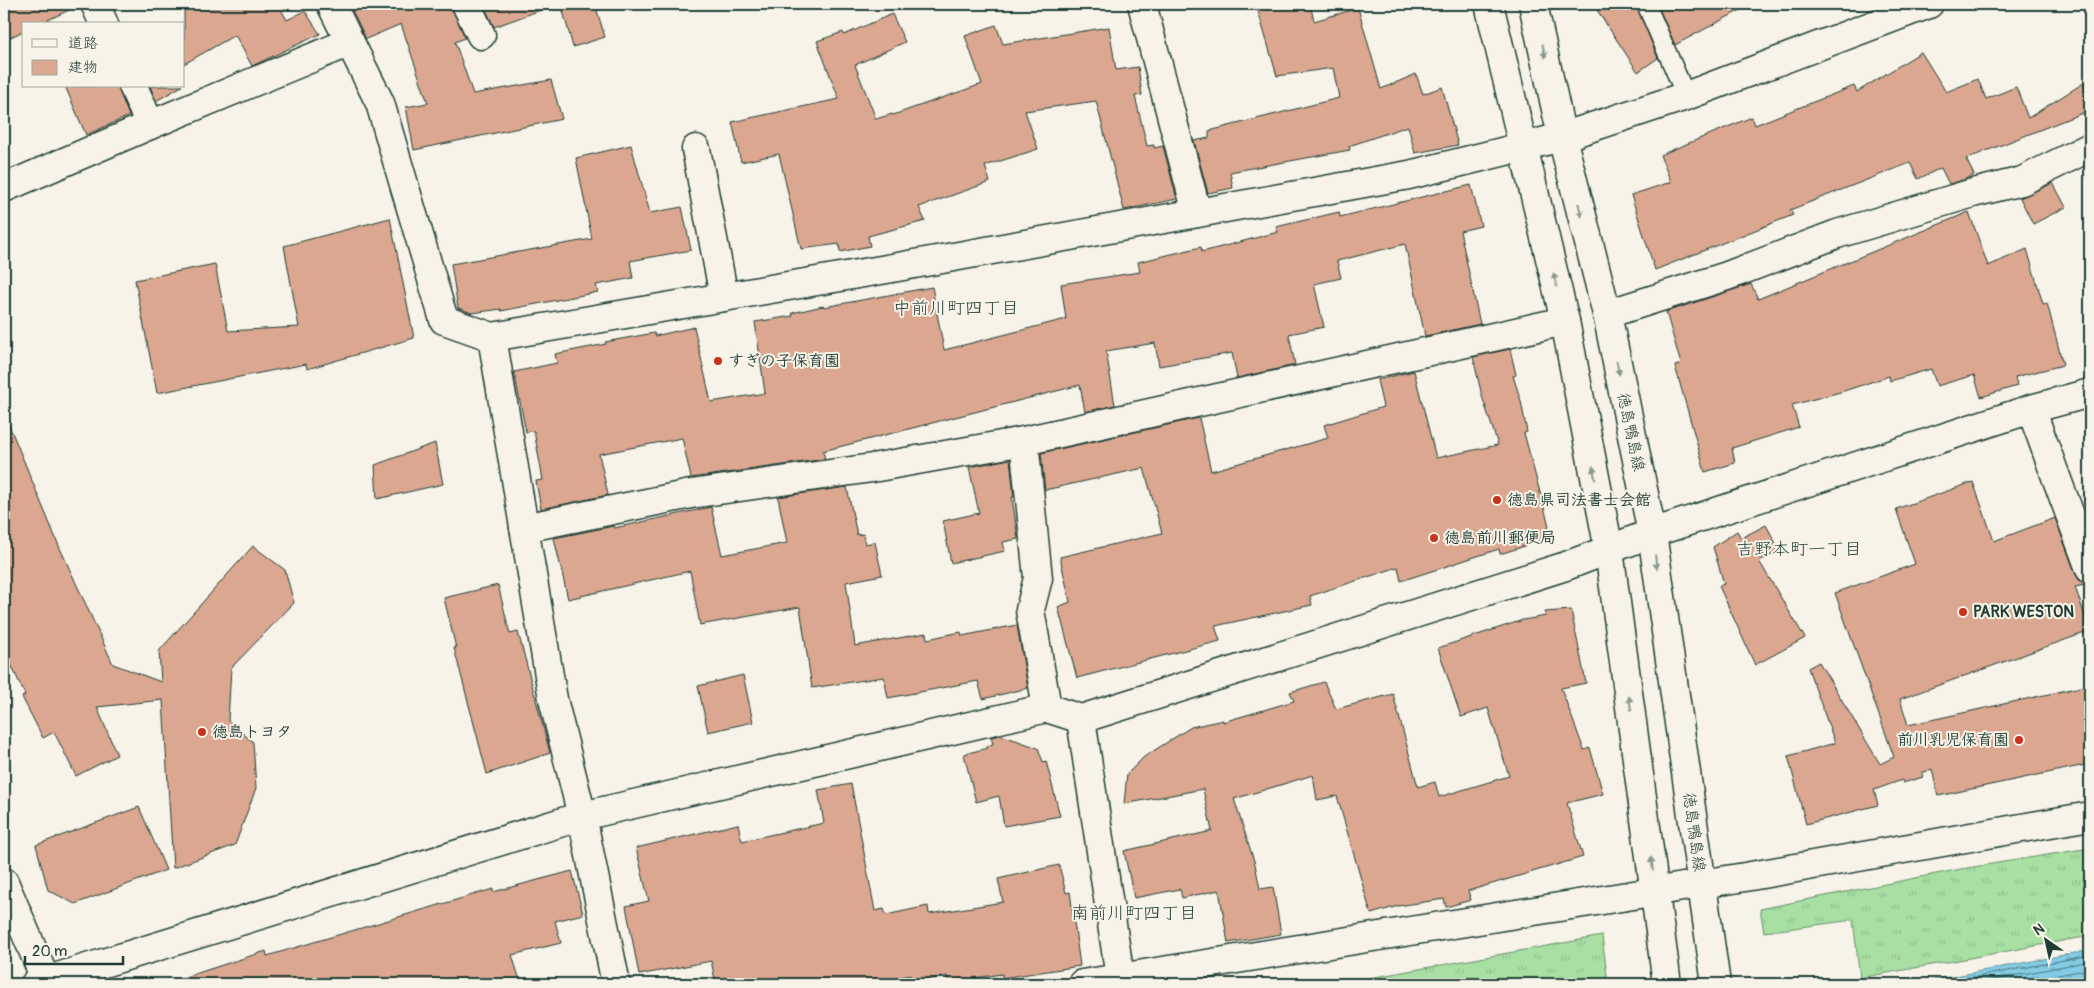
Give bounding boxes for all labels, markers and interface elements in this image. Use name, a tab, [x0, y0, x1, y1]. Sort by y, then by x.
legend	[22, 22, 185, 88]
text: 道路	[68, 34, 98, 53]
one-way arrow	[1540, 44, 1548, 60]
text: 建物	[68, 58, 98, 77]
one-way arrow	[1576, 202, 1584, 217]
one-way arrow	[1551, 272, 1559, 287]
district label: 中前川町四丁目	[893, 297, 1019, 320]
place label: すぎの子保育園	[728, 351, 840, 371]
marker: すぎの子保育園	[712, 355, 724, 367]
one-way arrow	[1614, 360, 1622, 376]
street label: 徳島鴨島線	[1613, 391, 1649, 473]
one-way arrow	[1590, 465, 1598, 481]
place label: 徳島県司法書士会館	[1507, 490, 1651, 510]
marker: 徳島県司法書士会館	[1491, 494, 1503, 506]
place label: 徳島前川郵便局	[1444, 528, 1556, 548]
marker: 徳島前川郵便局	[1428, 532, 1440, 544]
district label: 吉野本町一丁目	[1736, 538, 1862, 561]
one-way arrow	[1652, 554, 1660, 570]
place label: PARK WESTON	[1973, 602, 2074, 622]
marker: PARK WESTON	[1957, 606, 1969, 618]
one-way arrow	[1626, 695, 1634, 711]
place label: 徳島トヨタ	[212, 722, 292, 742]
marker: 徳島トヨタ	[196, 726, 208, 738]
place label: 前川乳児保育園	[1897, 730, 2009, 750]
marker: 前川乳児保育園	[2013, 734, 2025, 746]
street label: 徳島鴨島線	[1679, 791, 1709, 873]
one-way arrow	[1648, 856, 1656, 872]
district label: 南前川町四丁目	[1071, 902, 1197, 925]
north arrow	[2022, 916, 2072, 966]
text: N	[2030, 920, 2048, 939]
scale bar	[25, 933, 122, 965]
text: 20 m	[32, 942, 67, 961]

